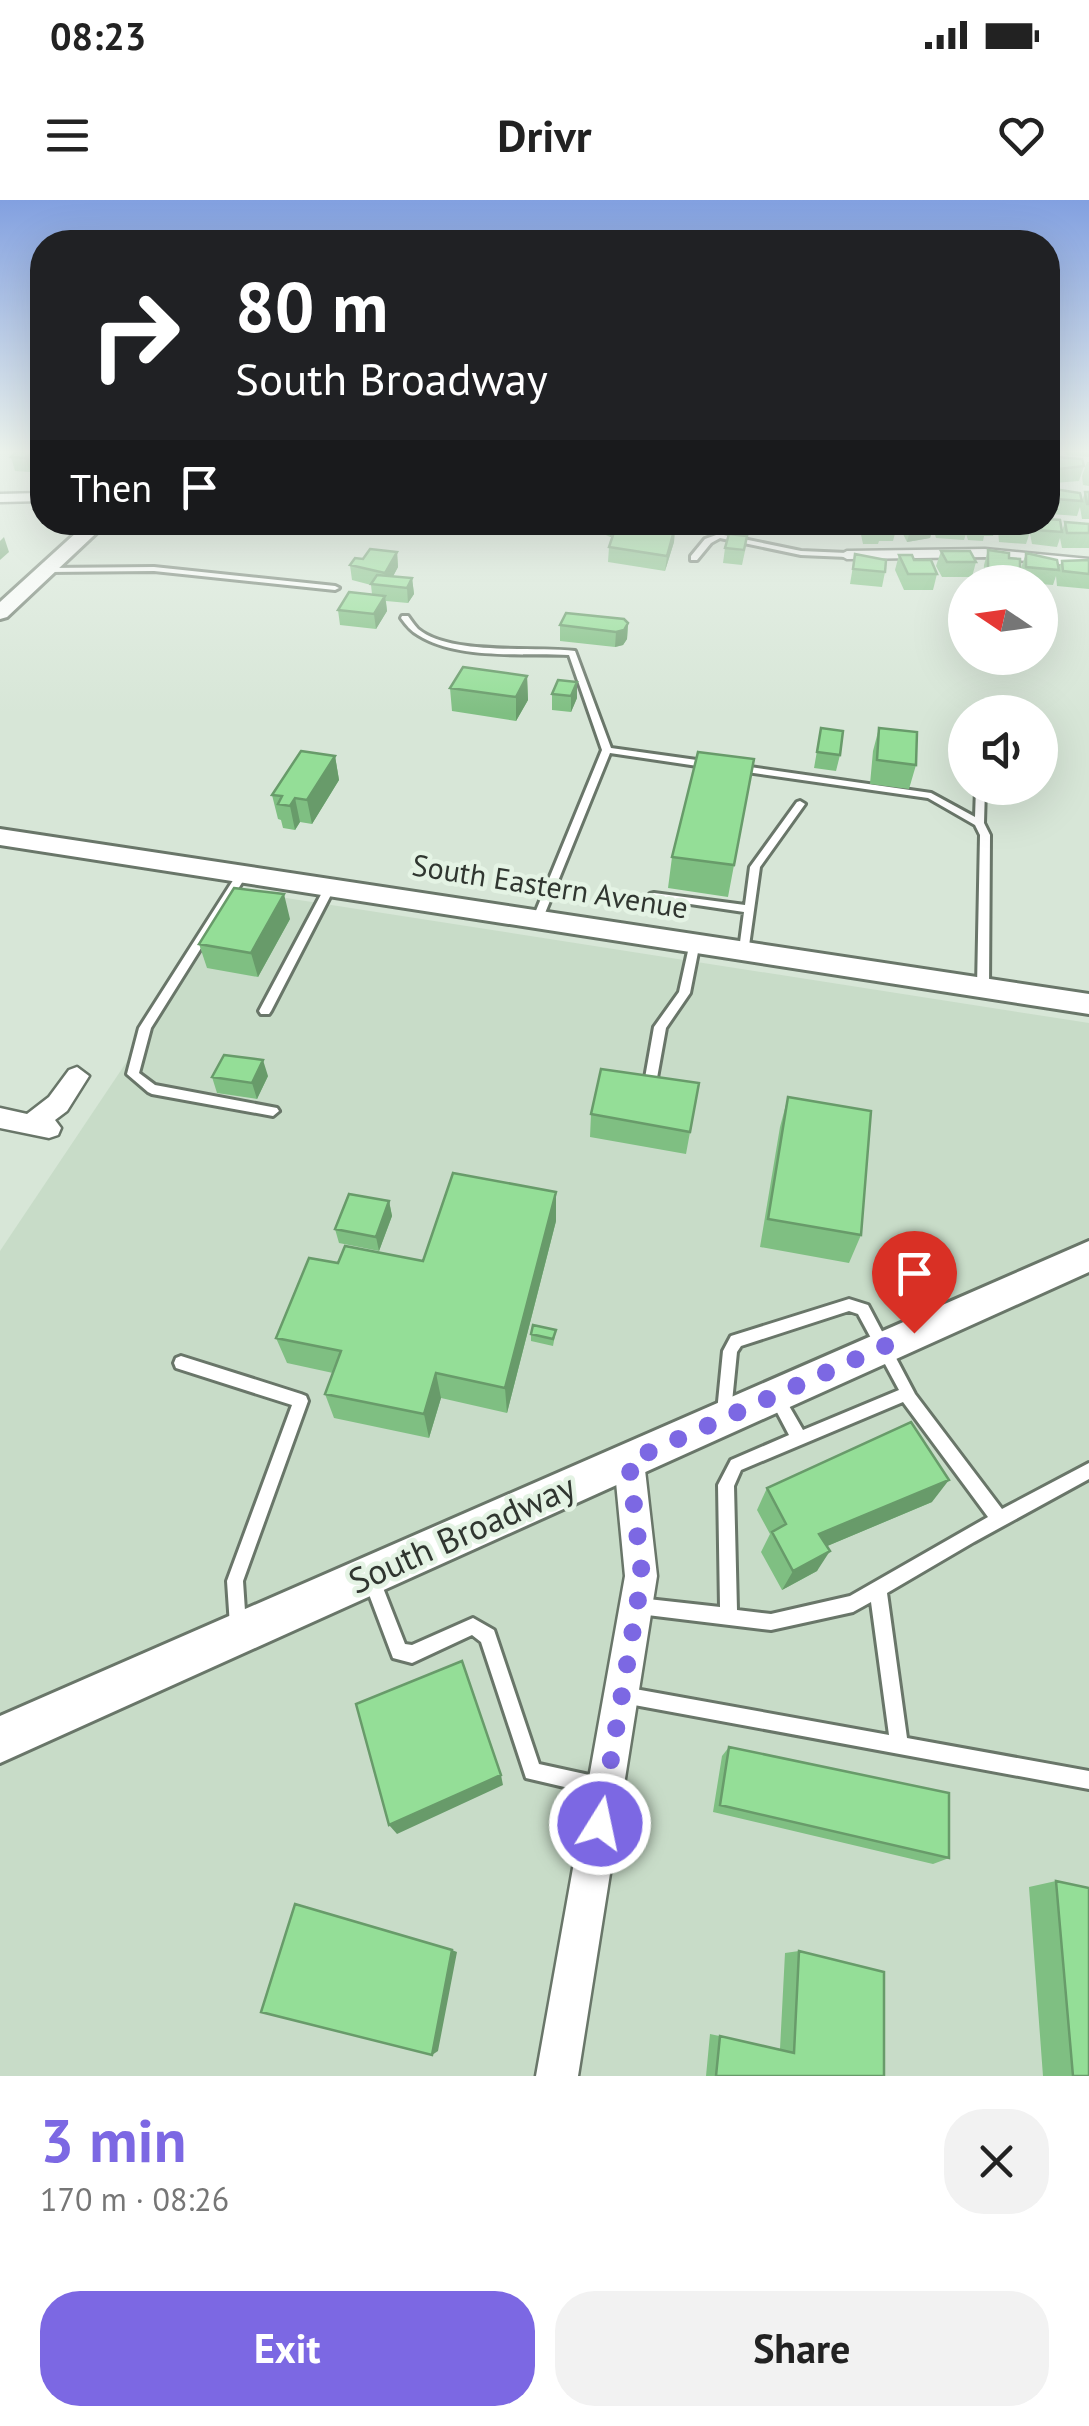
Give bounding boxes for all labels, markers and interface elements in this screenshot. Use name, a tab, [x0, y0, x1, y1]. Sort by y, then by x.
text: 08:23	[50, 11, 146, 60]
text: Drivr	[497, 106, 592, 164]
icon: menu	[40, 108, 95, 163]
icon: heart	[994, 108, 1049, 163]
text: 80 m	[235, 261, 388, 351]
icon: right	[70, 270, 200, 400]
text: South Broadway	[235, 349, 548, 407]
icon: arrive	[172, 460, 227, 515]
text: Then	[70, 463, 152, 512]
north arrow	[948, 565, 1058, 675]
map controls	[948, 565, 1058, 805]
button: sound	[948, 695, 1058, 805]
street label: South Eastern Avenue	[410, 844, 691, 927]
pin	[872, 1231, 957, 1334]
icon: arrive	[887, 1246, 942, 1301]
street label: South Broadway	[341, 1463, 582, 1604]
position arrow	[548, 1772, 652, 1876]
text: 3 min	[40, 2101, 186, 2179]
button: close	[944, 2109, 1049, 2214]
text: 170 m · 08:26	[40, 2178, 229, 2220]
button: Exit	[40, 2291, 535, 2406]
button: Share	[555, 2291, 1049, 2406]

